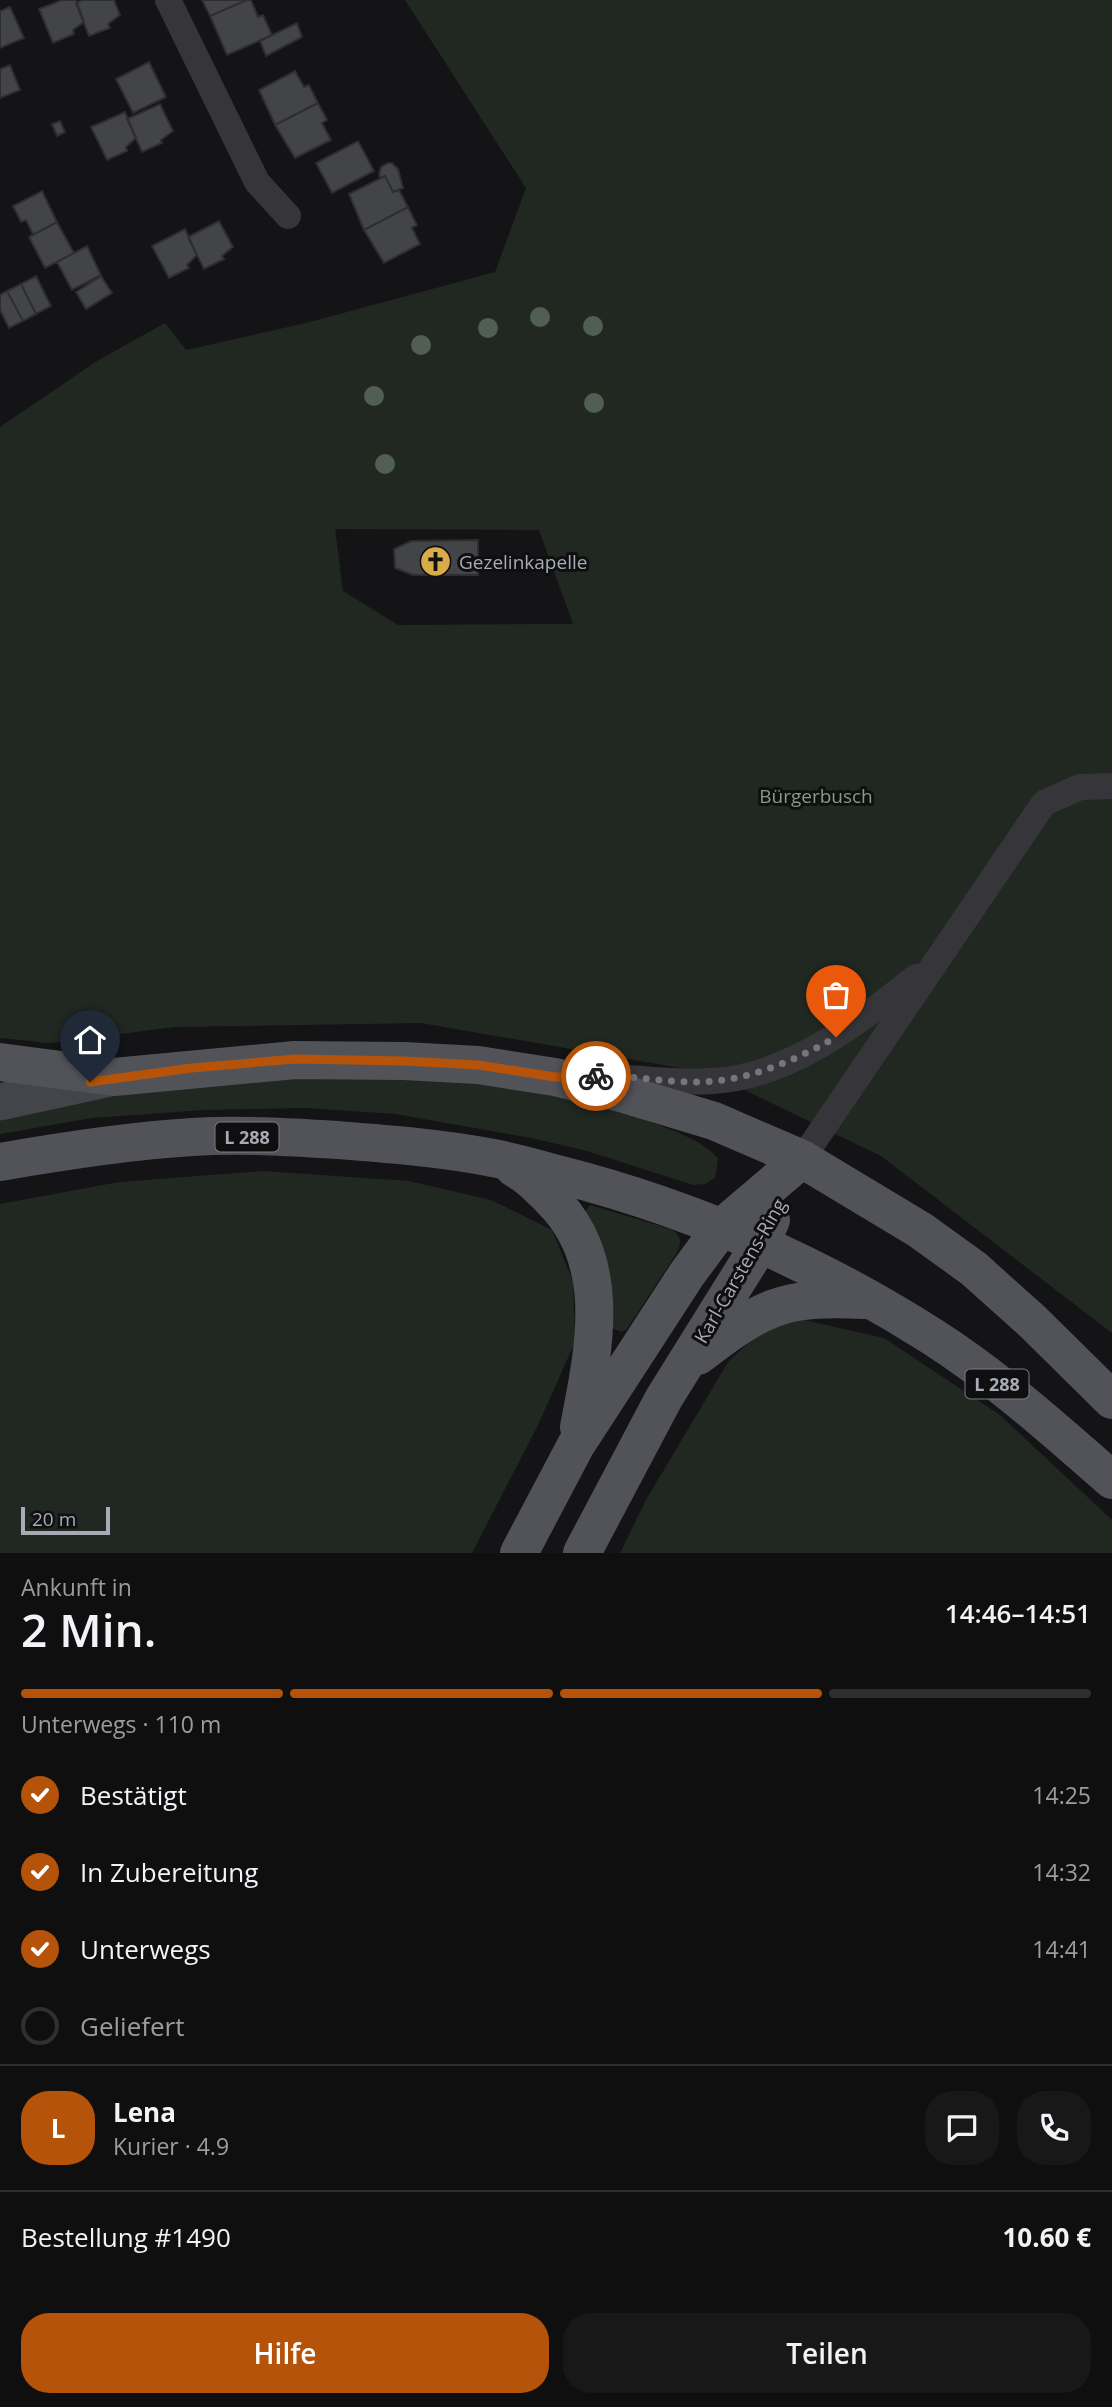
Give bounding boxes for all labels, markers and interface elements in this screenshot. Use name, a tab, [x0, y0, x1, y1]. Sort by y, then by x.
church icon: Gezelinkapelle	[419, 545, 453, 579]
place label: Gezelinkapelle	[459, 549, 587, 575]
park label: Bürgerbusch	[759, 783, 873, 809]
pin	[806, 965, 866, 1037]
icon: bag	[817, 976, 855, 1014]
pin	[60, 1010, 120, 1082]
icon: home	[71, 1021, 109, 1059]
courier	[561, 1041, 631, 1111]
icon: bike	[577, 1057, 615, 1095]
road number: L 288	[216, 1122, 278, 1152]
street label: Karl-Carstens-Ring	[688, 1194, 792, 1348]
road number: L 288	[965, 1370, 1028, 1399]
scale bar	[21, 1504, 110, 1536]
text: 20 m	[32, 1506, 76, 1532]
text: Ankunft in	[21, 1571, 132, 1603]
text: 14:46–14:51	[945, 1595, 1091, 1631]
text: 2 Min.	[21, 1598, 156, 1660]
text: Unterwegs · 110 m	[21, 1708, 221, 1740]
icon: check	[21, 1776, 59, 1814]
text: Bestätigt	[80, 1777, 187, 1813]
text: 14:25	[1032, 1779, 1091, 1811]
icon: check	[21, 1853, 59, 1891]
text: In Zubereitung	[80, 1854, 258, 1890]
text: 14:32	[1032, 1856, 1091, 1888]
icon: check	[21, 1930, 59, 1968]
text: Unterwegs	[80, 1931, 211, 1967]
text: 14:41	[1032, 1933, 1091, 1965]
text: Geliefert	[80, 2008, 184, 2044]
button: chat	[925, 2091, 999, 2165]
button: phone	[1017, 2091, 1091, 2165]
text: Lena	[113, 2094, 176, 2130]
text: L	[51, 2110, 65, 2146]
text: Kurier · 4.9	[113, 2130, 229, 2162]
text: Bestellung #1490	[21, 2219, 231, 2255]
text: 10.60 €	[1003, 2219, 1091, 2255]
button: Hilfe	[21, 2313, 549, 2393]
button: Teilen	[563, 2313, 1091, 2393]

